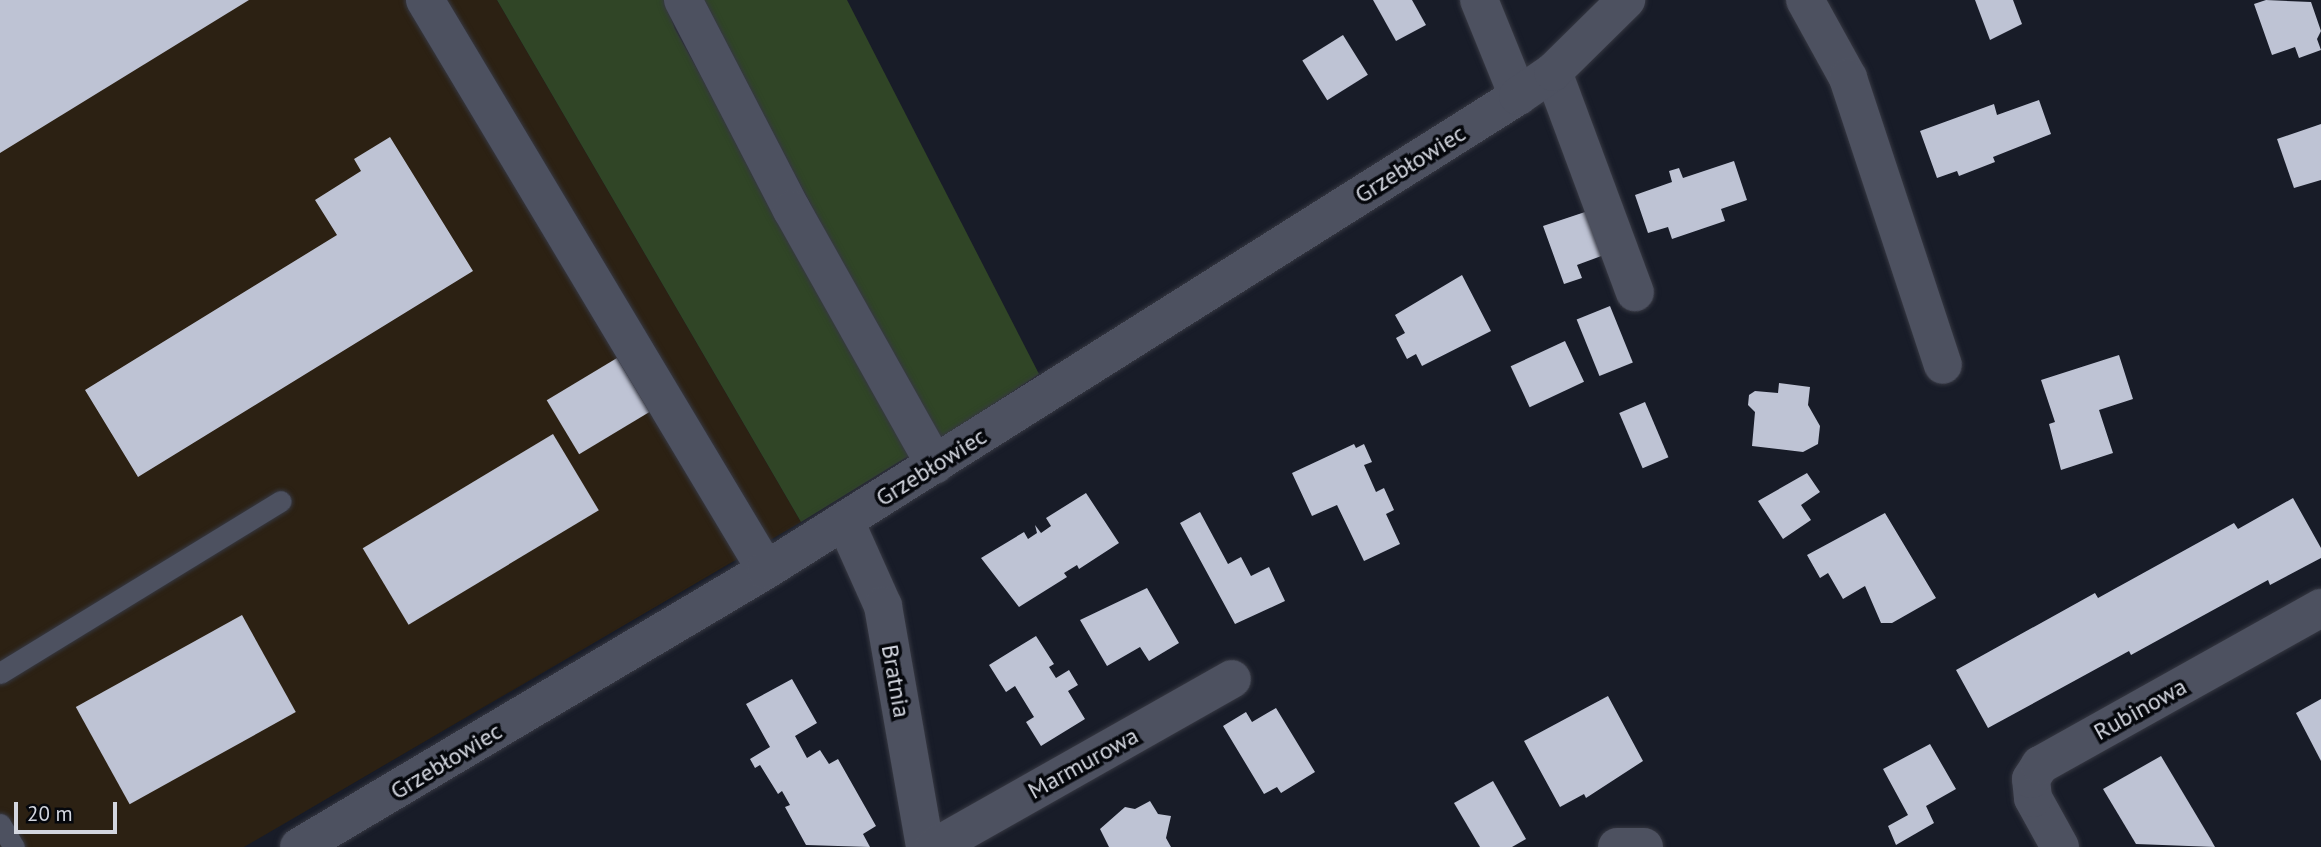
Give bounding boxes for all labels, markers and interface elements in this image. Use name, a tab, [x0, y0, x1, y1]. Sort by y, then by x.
street label: Grzebłowiec	[1349, 119, 1471, 209]
street label: Grzebłowiec	[870, 422, 992, 512]
street label: Bratnia	[875, 642, 917, 720]
street label: Rubinowa	[2089, 672, 2191, 746]
street label: Grzebłowiec	[385, 717, 507, 805]
street label: Marmurowa	[1023, 721, 1143, 805]
scale bar	[18, 788, 121, 832]
text: 20 m	[27, 800, 73, 827]

